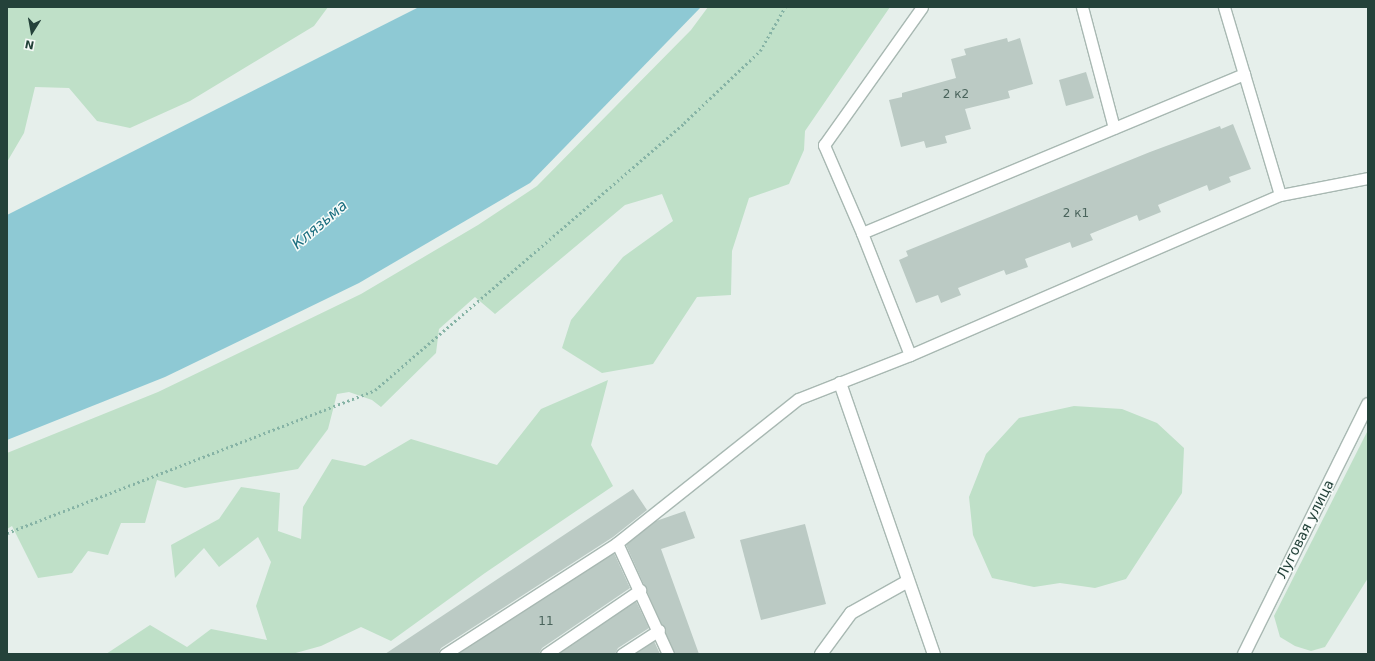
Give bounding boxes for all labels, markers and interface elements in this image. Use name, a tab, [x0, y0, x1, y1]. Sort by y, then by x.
north arrow	[12, 12, 52, 52]
text: N	[24, 37, 35, 52]
house number: 2 к2	[943, 88, 969, 102]
water label: Клязьма	[289, 197, 351, 253]
house number: 2 к1	[1063, 207, 1089, 221]
street label: Луговая улица	[1273, 477, 1337, 581]
house number: 11	[538, 615, 554, 629]

